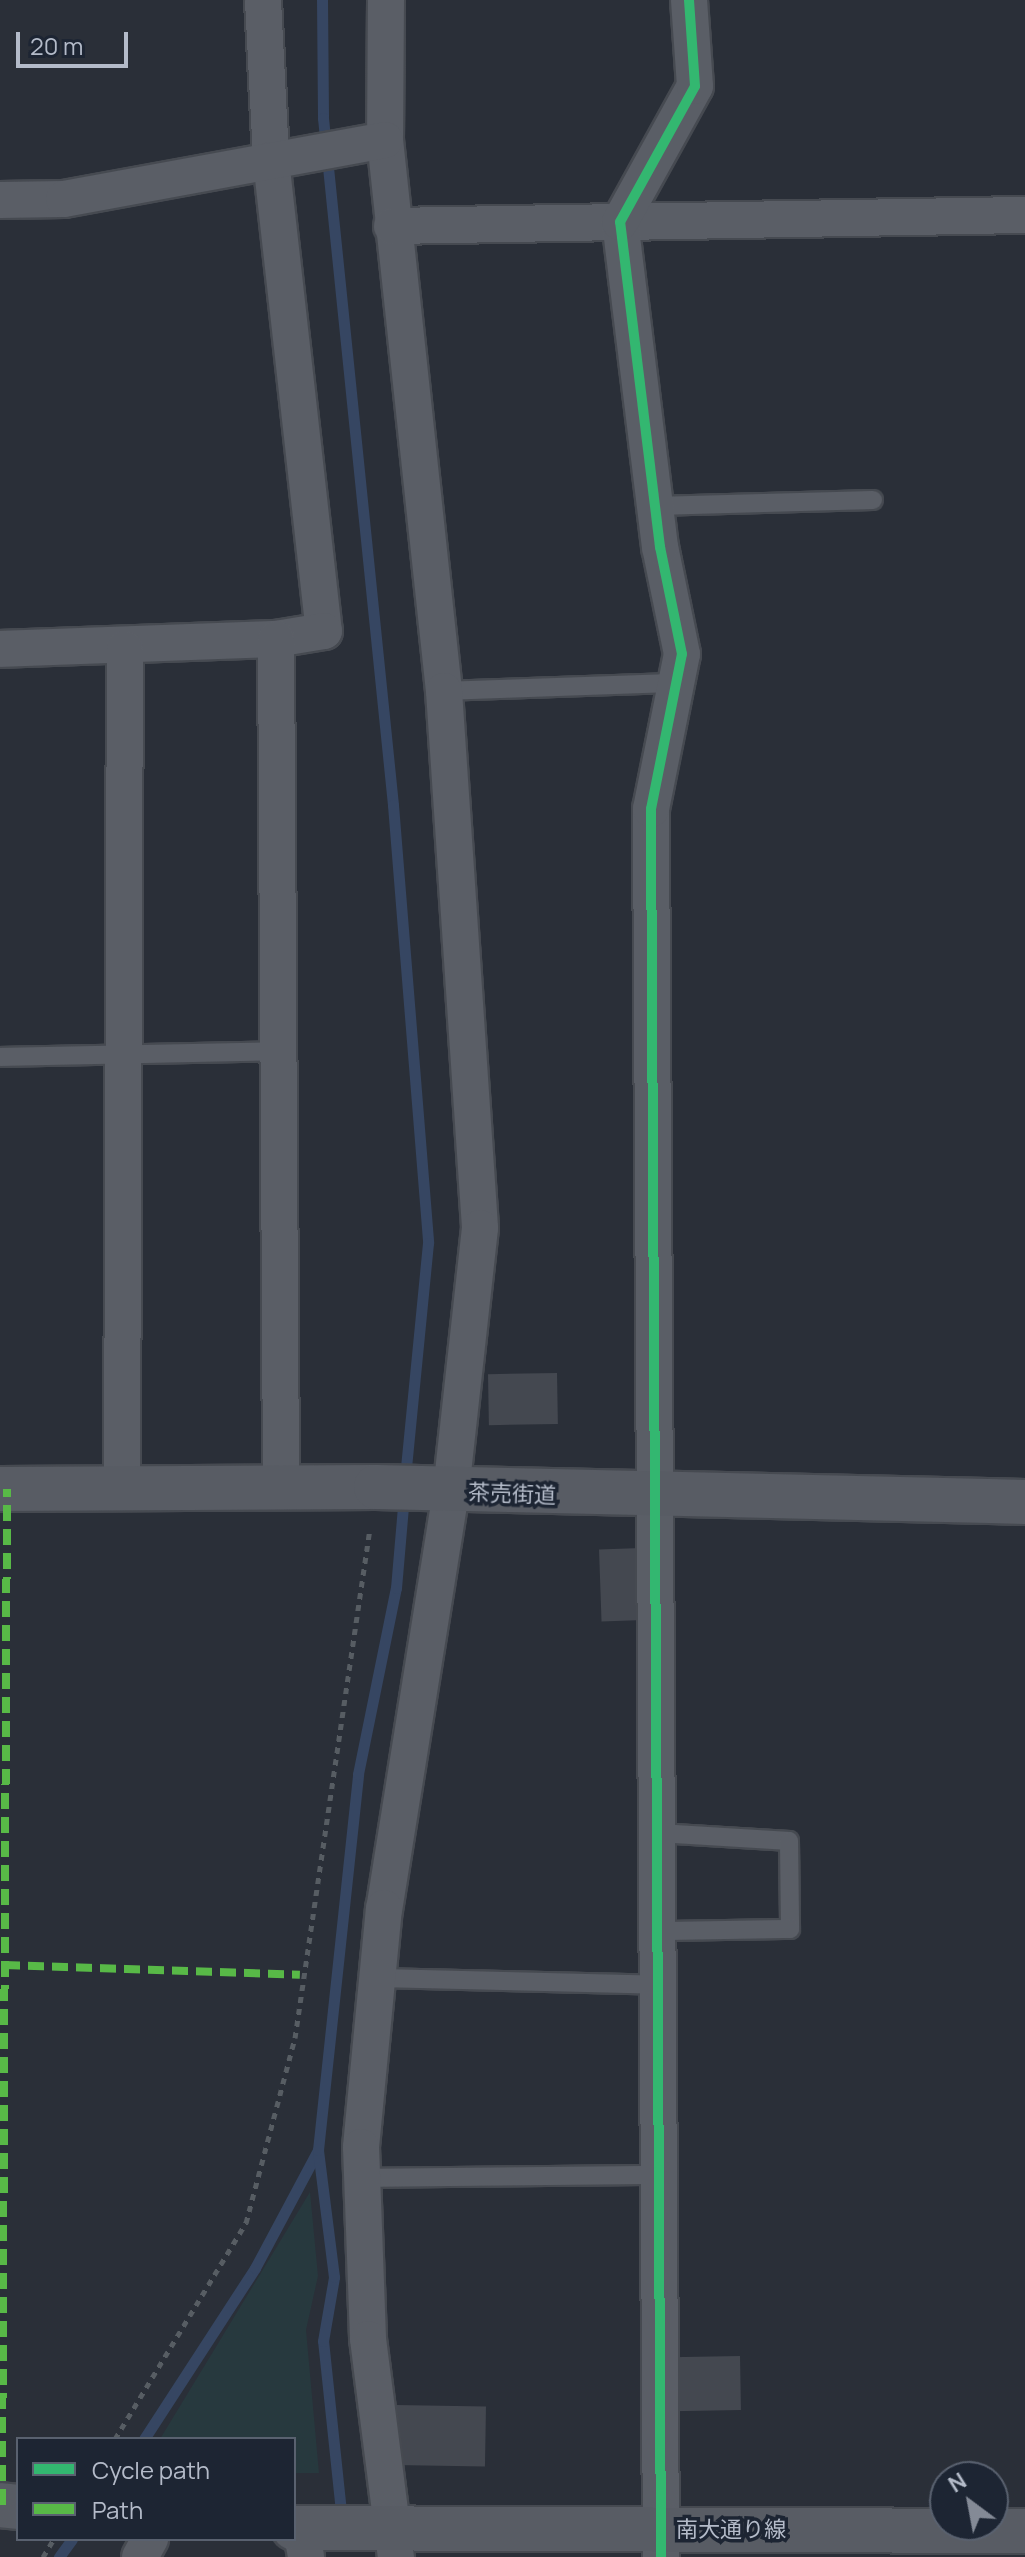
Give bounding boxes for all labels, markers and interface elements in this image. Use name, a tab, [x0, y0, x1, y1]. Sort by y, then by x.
scale bar	[20, 16, 132, 66]
text: 20 m	[30, 29, 83, 62]
street label: 茶売街道	[468, 1479, 556, 1509]
legend	[16, 2437, 296, 2541]
text: Cycle path	[92, 2453, 210, 2486]
north arrow	[929, 2461, 1009, 2541]
text: N	[943, 2465, 972, 2499]
text: Path	[92, 2493, 143, 2526]
street label: 南大通り線	[676, 2517, 786, 2543]

